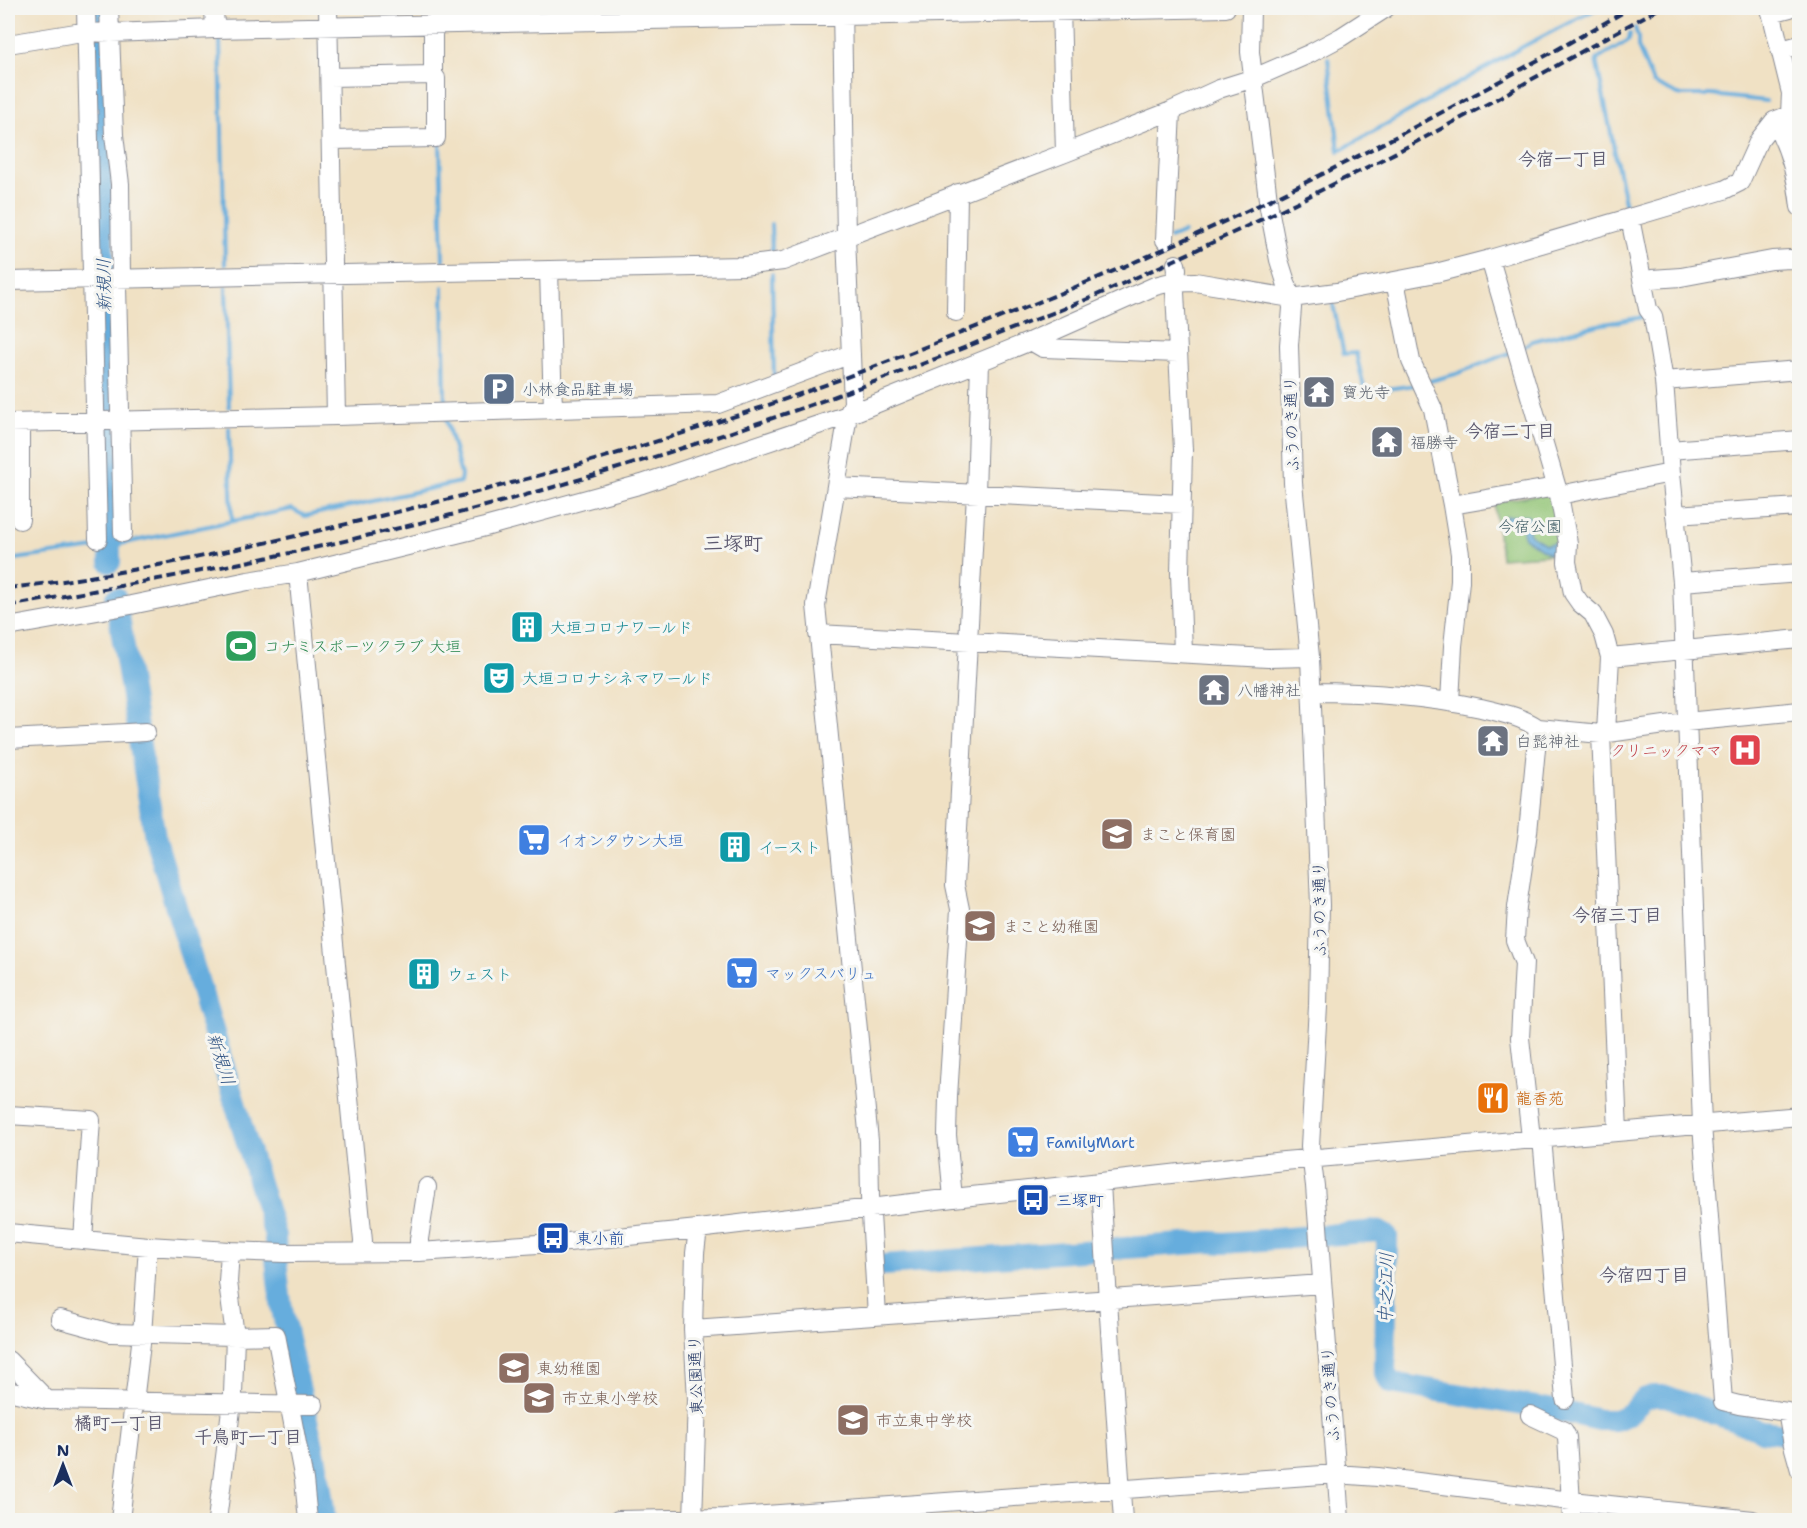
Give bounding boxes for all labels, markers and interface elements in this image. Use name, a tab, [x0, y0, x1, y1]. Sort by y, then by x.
district label: 今宿一丁目	[1518, 147, 1608, 171]
water label: 新規川	[92, 258, 116, 312]
parking icon: 小林食品駐車場	[481, 371, 517, 407]
temple icon: 寶光寺	[1301, 374, 1337, 410]
street label: ふうのき通り	[1279, 376, 1304, 472]
place label: 小林食品駐車場	[522, 379, 634, 400]
place label: 寶光寺	[1342, 382, 1390, 403]
district label: 今宿二丁目	[1465, 419, 1555, 443]
temple icon: 福勝寺	[1369, 424, 1405, 460]
place label: 福勝寺	[1410, 432, 1458, 453]
park label: 今宿公園	[1498, 516, 1562, 537]
district label: 三塚町	[703, 530, 763, 556]
building icon: 大垣コロナワールド	[509, 609, 545, 645]
place label: 大垣コロナワールド	[550, 617, 693, 638]
sports icon: コナミスポーツクラブ 大垣	[223, 628, 259, 664]
place label: コナミスポーツクラブ 大垣	[264, 636, 461, 657]
theatre icon: 大垣コロナシネマワールド	[481, 660, 517, 696]
place label: 大垣コロナシネマワールド	[522, 668, 713, 689]
temple icon: 八幡神社	[1196, 672, 1232, 708]
place label: 八幡神社	[1237, 680, 1301, 701]
temple icon: 白髭神社	[1475, 723, 1511, 759]
place label: 白髭神社	[1516, 731, 1580, 752]
hospital icon: クリニックママ	[1727, 732, 1763, 768]
place label: クリニックママ	[1610, 740, 1722, 761]
school or university icon: まこと保育園	[1099, 816, 1135, 852]
supermarket icon: イオンタウン大垣	[516, 822, 552, 858]
place label: まこと保育園	[1140, 824, 1236, 845]
building icon: イースト	[717, 829, 753, 865]
place label: イオンタウン大垣	[557, 830, 684, 851]
place label: イースト	[758, 837, 821, 858]
street label: ふうのき通り	[1308, 861, 1331, 957]
district label: 今宿三丁目	[1572, 903, 1662, 927]
school or university icon: まこと幼稚園	[962, 908, 998, 944]
place label: まこと幼稚園	[1003, 916, 1099, 937]
supermarket icon: マックスバリュ	[724, 955, 760, 991]
building icon: ウェスト	[406, 956, 442, 992]
place label: マックスバリュ	[765, 963, 877, 984]
place label: ウェスト	[447, 964, 512, 985]
water label: 新規川	[202, 1030, 240, 1088]
restaurant icon: 龍香苑	[1475, 1080, 1511, 1116]
place label: 龍香苑	[1516, 1088, 1564, 1109]
supermarket icon: FamilyMart	[1005, 1124, 1041, 1160]
place label: FamilyMart	[1046, 1132, 1135, 1153]
bus stop icon: 三塚町	[1015, 1182, 1051, 1218]
place label: 三塚町	[1056, 1190, 1104, 1211]
bus stop icon: 東小前	[535, 1220, 571, 1256]
place label: 東小前	[576, 1228, 624, 1249]
water label: 中之江川	[1373, 1252, 1399, 1324]
district label: 今宿四丁目	[1599, 1263, 1689, 1287]
street label: 東公園通り	[684, 1335, 707, 1415]
street label: ふうのき通り	[1317, 1345, 1344, 1443]
school or university icon: 東幼稚園	[496, 1350, 532, 1386]
place label: 東幼稚園	[537, 1358, 601, 1379]
school or university icon: 市立東小学校	[521, 1380, 557, 1416]
place label: 市立東小学校	[562, 1388, 658, 1409]
school or university icon: 市立東中学校	[835, 1402, 871, 1438]
place label: 市立東中学校	[876, 1410, 972, 1431]
district label: 橘町一丁目	[74, 1411, 164, 1435]
district label: 千鳥町一丁目	[194, 1425, 302, 1449]
north arrow	[33, 1435, 93, 1495]
text: N	[57, 1440, 69, 1461]

